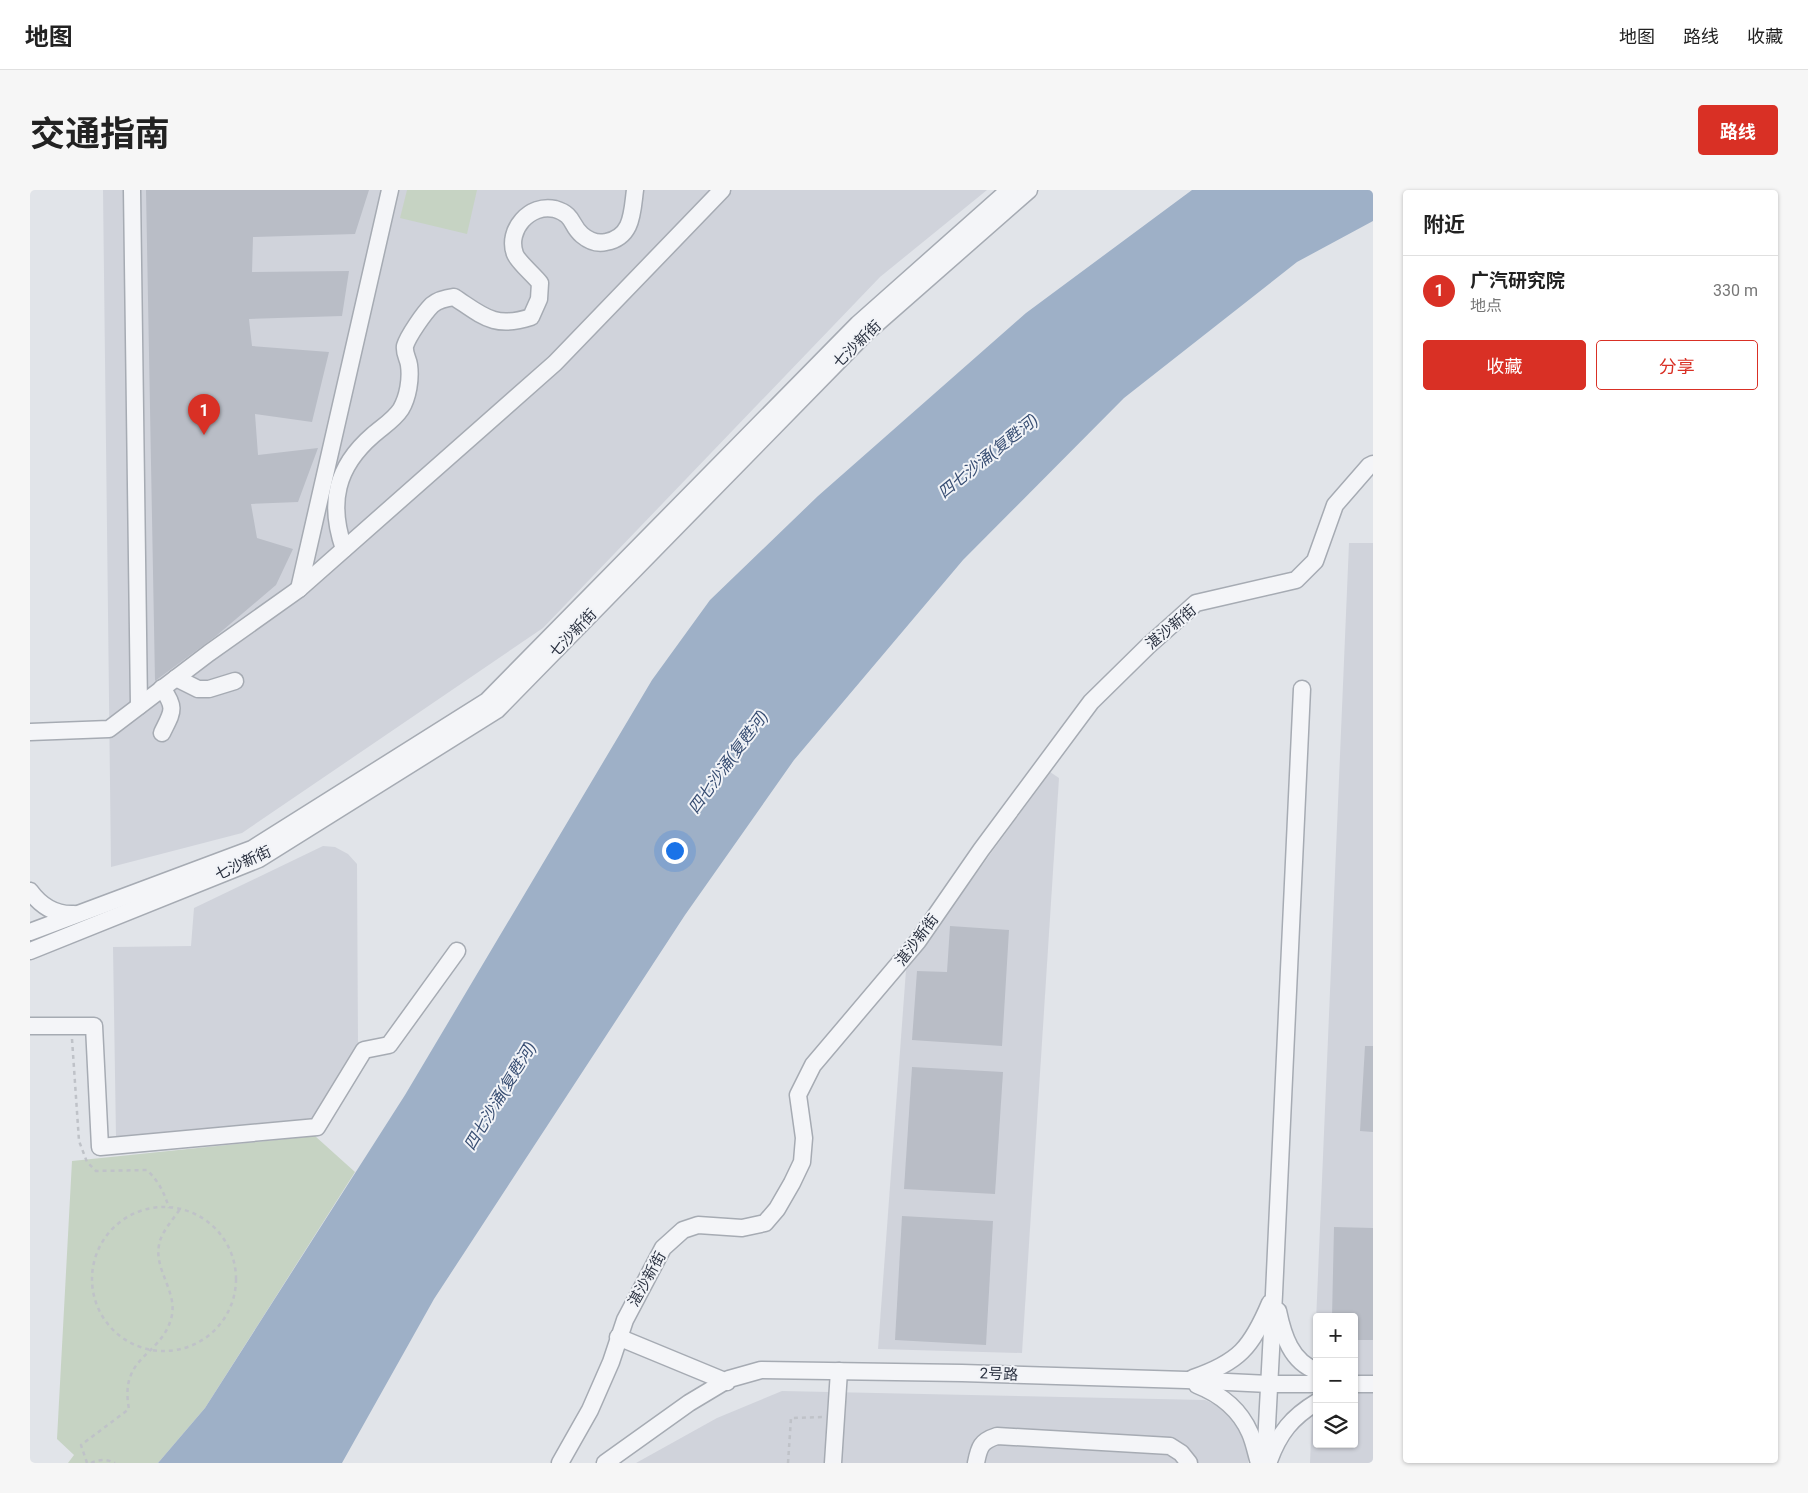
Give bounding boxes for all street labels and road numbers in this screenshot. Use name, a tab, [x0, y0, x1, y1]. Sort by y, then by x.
street label: 七沙新街	[829, 317, 885, 371]
street label: 湛沙新街	[1142, 601, 1200, 653]
street label: 七沙新街	[546, 605, 600, 661]
street label: 七沙新街	[212, 842, 274, 884]
street label: 湛沙新街	[892, 911, 942, 969]
street label: 湛沙新街	[625, 1248, 669, 1310]
street label: 2号路	[979, 1364, 1019, 1384]

